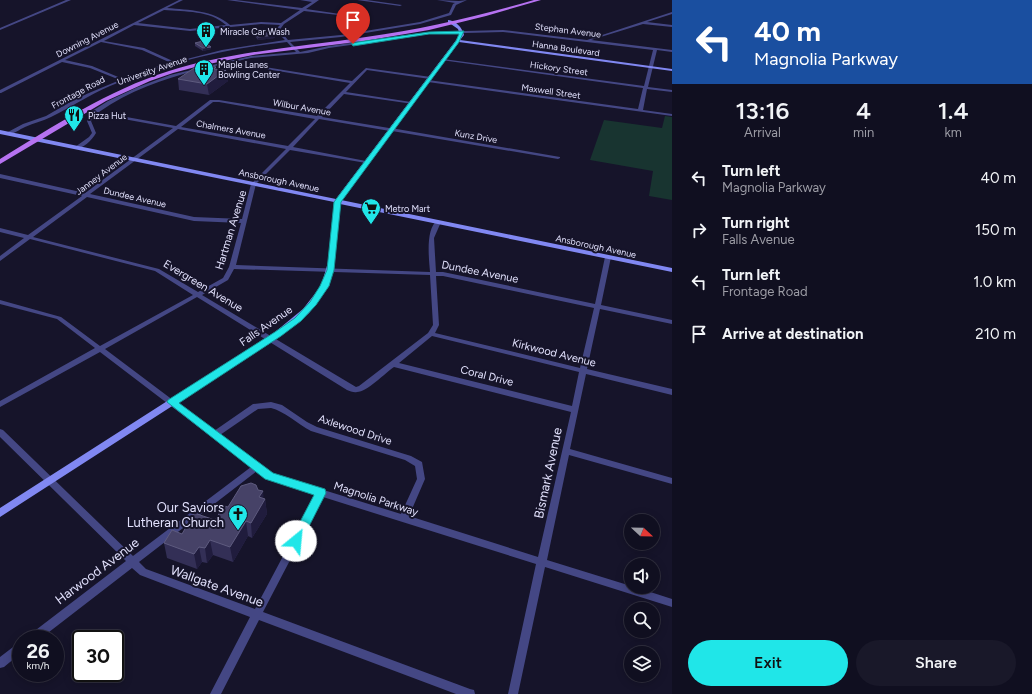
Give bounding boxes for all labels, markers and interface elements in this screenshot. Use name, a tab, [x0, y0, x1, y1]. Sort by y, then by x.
pin	[336, 3, 370, 44]
icon: arrive	[342, 9, 364, 31]
text: 40 m	[754, 14, 821, 48]
icon: left	[688, 16, 740, 68]
street label: Downing Avenue	[54, 19, 120, 59]
building icon: Miracle Car Wash	[195, 20, 217, 48]
street label: Stephan Avenue	[534, 20, 602, 40]
place label: Miracle Car Wash	[220, 26, 290, 37]
street label: Hanna Boulevard	[531, 38, 601, 58]
text: Magnolia Parkway	[754, 48, 898, 70]
street label: University Avenue	[116, 53, 188, 87]
building icon: Maple Lanes Bowling Center	[193, 58, 215, 86]
street label: Hickory Street	[529, 58, 589, 78]
place label: Maple Lanes Bowling Center	[218, 59, 280, 80]
street label: Frontage Road	[49, 73, 107, 111]
street label: Maxwell Street	[521, 81, 582, 101]
street label: Wilbur Avenue	[272, 96, 332, 118]
text: 13:16	[736, 96, 789, 125]
text: 4	[856, 96, 871, 125]
text: 1.4	[938, 96, 968, 125]
restaurant icon: Pizza Hut	[63, 104, 85, 132]
place label: Pizza Hut	[88, 110, 127, 121]
street label: Chalmers Avenue	[195, 117, 267, 141]
text: Arrival	[744, 125, 781, 140]
text: min	[853, 125, 874, 140]
text: km	[944, 125, 962, 140]
street label: Kunz Drive	[454, 127, 498, 145]
street label: Janney Avenue	[73, 151, 129, 197]
text: Turn left	[722, 162, 780, 180]
street label: Ansborough Avenue	[238, 166, 320, 194]
icon: left	[688, 167, 710, 189]
text: 40 m	[981, 169, 1016, 187]
text: Magnolia Parkway	[722, 180, 826, 195]
street label: Dundee Avenue	[103, 184, 167, 210]
street label: Hartman Avenue	[213, 189, 249, 271]
supermarket icon: Metro Mart	[360, 197, 382, 225]
place label: Metro Mart	[385, 203, 431, 214]
text: Turn right	[722, 214, 790, 232]
icon: right	[688, 219, 710, 241]
text: 150 m	[975, 221, 1016, 239]
street label: Ansborough Avenue	[555, 232, 637, 260]
text: Falls Avenue	[722, 232, 795, 247]
street label: Evergreen Avenue	[161, 257, 245, 315]
street label: Dundee Avenue	[440, 258, 520, 286]
text: Turn left	[722, 266, 780, 284]
icon: left	[688, 271, 710, 293]
text: 1.0 km	[973, 273, 1016, 291]
text: Frontage Road	[722, 284, 808, 299]
street label: Falls Avenue	[237, 303, 295, 349]
icon: arrive	[688, 323, 710, 345]
text: Arrive at destination	[722, 325, 863, 343]
text: 210 m	[975, 325, 1016, 343]
street label: Kirkwood Avenue	[511, 336, 597, 370]
street label: Coral Drive	[459, 363, 515, 389]
street label: Axlewood Drive	[316, 412, 394, 448]
street label: Bismark Avenue	[531, 426, 565, 520]
street label: Magnolia Parkway	[332, 479, 420, 519]
place label: Our Saviors Lutheran Church	[127, 500, 224, 530]
church icon: Our Saviors Lutheran Church	[227, 503, 249, 531]
north arrow	[624, 514, 660, 550]
map controls	[624, 514, 660, 682]
position arrow	[275, 520, 317, 562]
street label: Harwood Avenue	[52, 535, 142, 607]
button: sound	[624, 558, 660, 594]
street label: Wallgate Avenue	[169, 562, 265, 610]
button: search	[624, 602, 660, 638]
speed limit sign: 30	[72, 630, 124, 682]
text: 26	[26, 639, 50, 663]
button: Exit	[688, 640, 848, 686]
button: Share	[856, 640, 1016, 686]
button: layers	[624, 646, 660, 682]
text: km/h	[27, 659, 49, 672]

